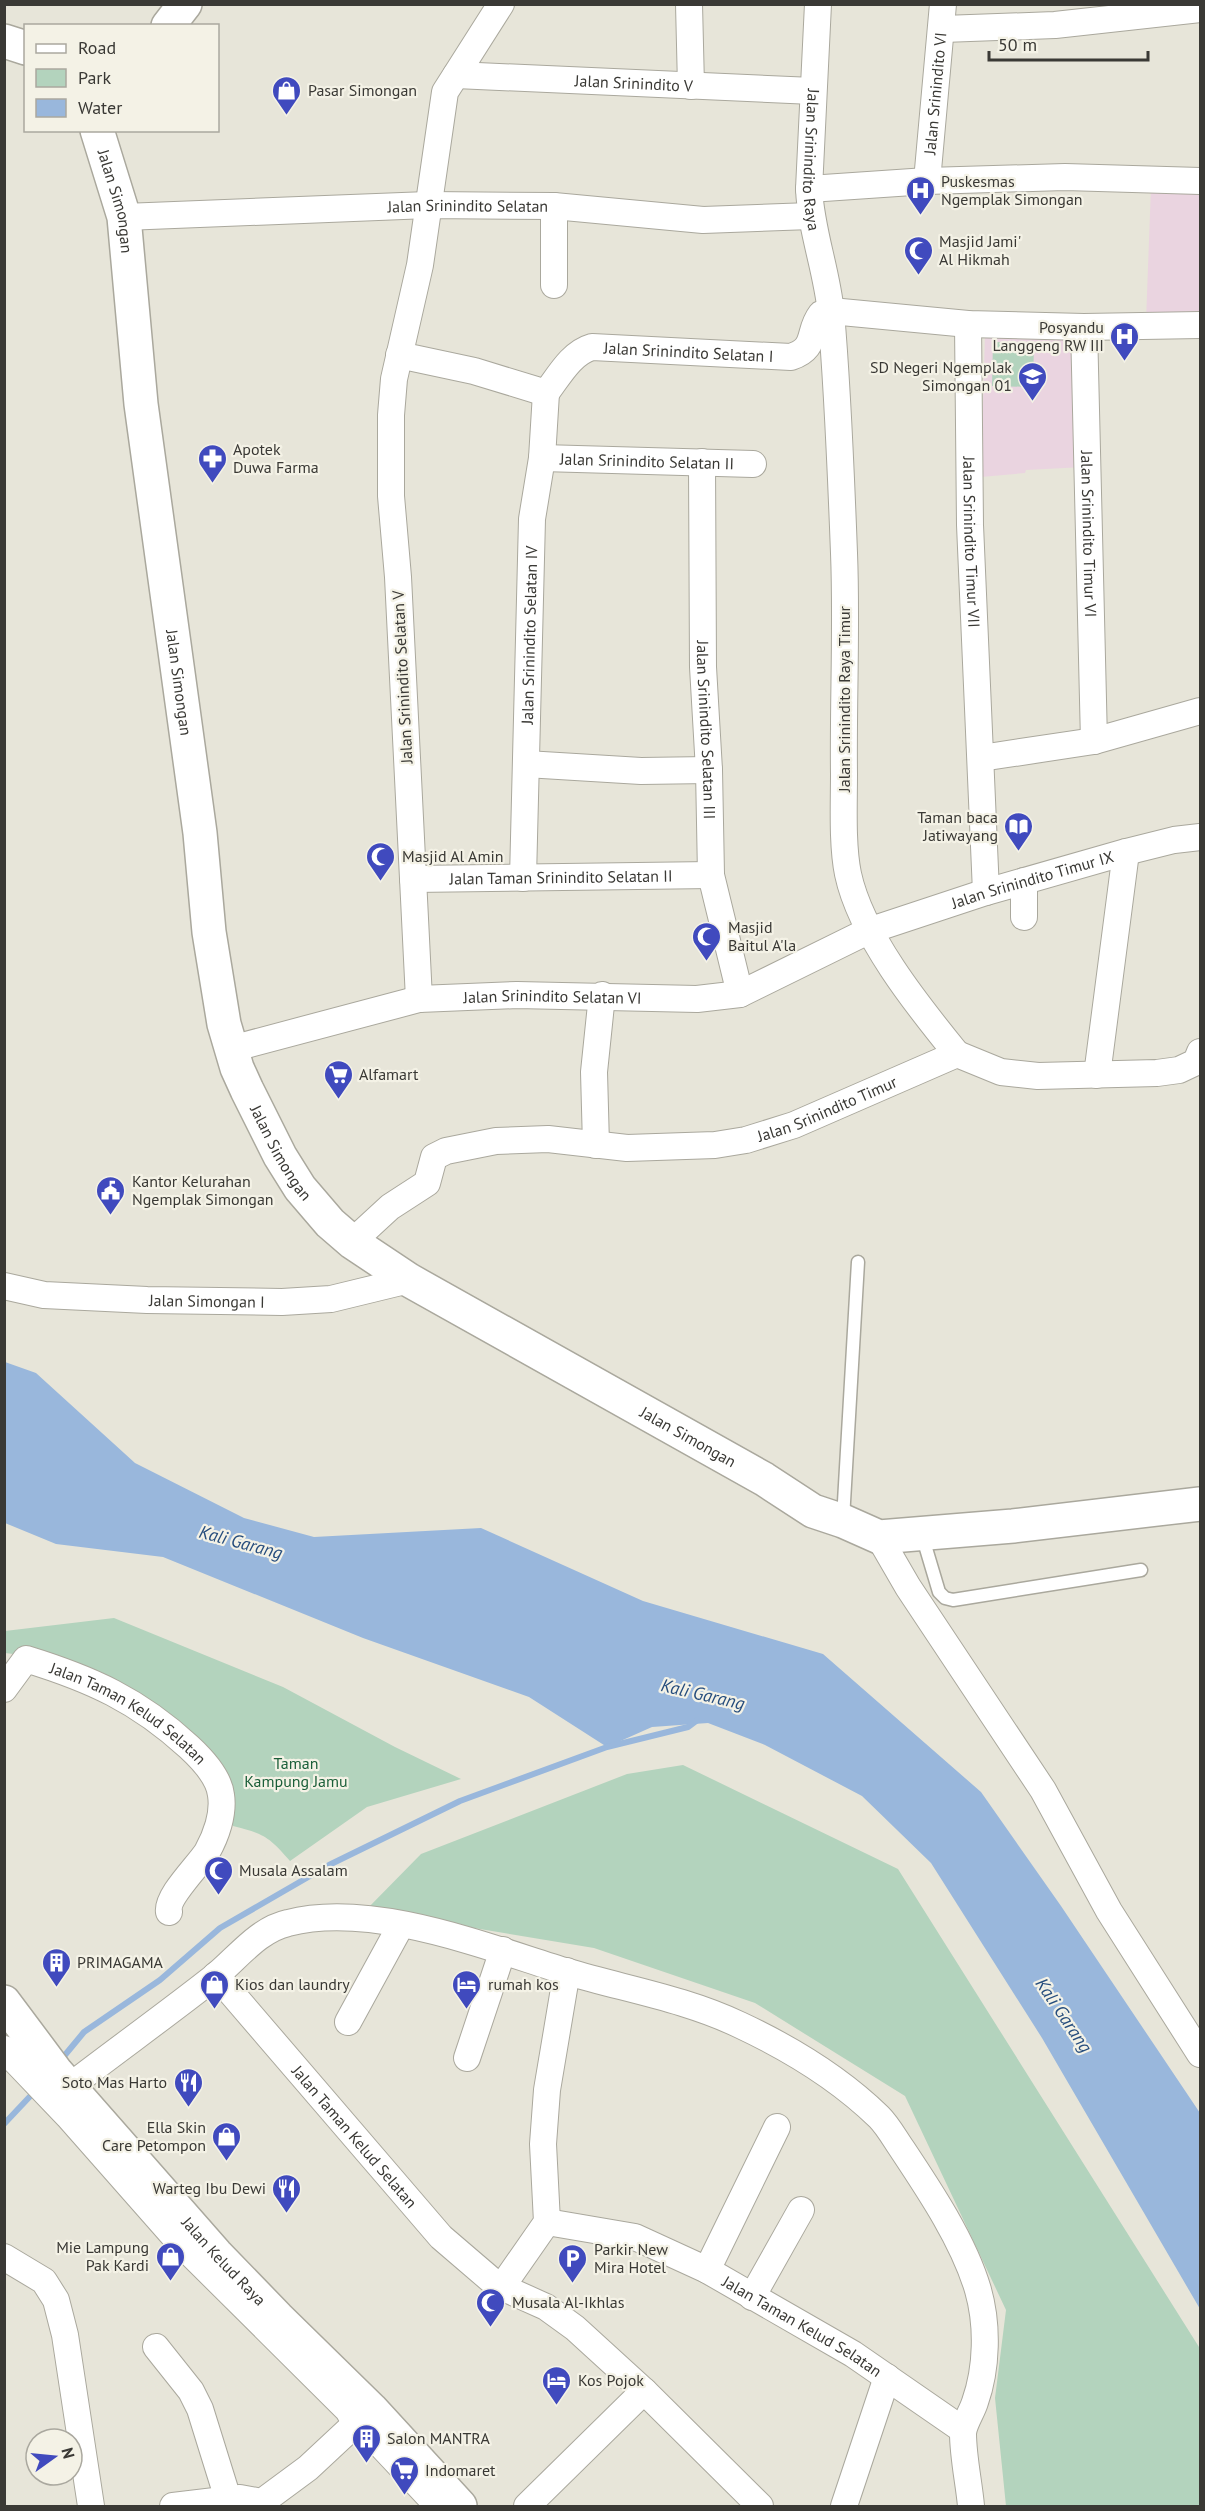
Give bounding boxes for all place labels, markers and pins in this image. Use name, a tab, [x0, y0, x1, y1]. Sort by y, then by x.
shop icon: Pasar Simongan	[271, 74, 303, 116]
place label: Pasar Simongan	[308, 80, 417, 100]
place label: Puskesmas Ngemplak Simongan	[941, 171, 1083, 209]
hospital icon: Puskesmas Ngemplak Simongan	[904, 174, 936, 216]
place label: Masjid Jami' Al Hikmah	[939, 231, 1021, 269]
mosque icon: Masjid Jami' Al Hikmah	[902, 234, 934, 276]
place label: Posyandu Langgeng RW III	[992, 317, 1104, 355]
hospital icon: Posyandu Langgeng RW III	[1109, 320, 1141, 362]
place label: SD Negeri Ngemplak Simongan 01	[870, 357, 1012, 395]
school or university icon: SD Negeri Ngemplak Simongan 01	[1017, 360, 1049, 402]
place label: Apotek Duwa Farma	[233, 439, 319, 477]
pharmacy icon: Apotek Duwa Farma	[196, 442, 228, 484]
place label: Taman baca Jatiwayang	[917, 807, 998, 845]
library icon: Taman baca Jatiwayang	[1003, 810, 1035, 852]
mosque icon: Masjid Al Amin	[365, 840, 397, 882]
place label: Masjid Al Amin	[402, 846, 503, 866]
place label: Masjid Baitul A'la	[728, 917, 796, 955]
mosque icon: Masjid Baitul A'la	[691, 920, 723, 962]
supermarket icon: Alfamart	[322, 1058, 354, 1100]
place label: Alfamart	[359, 1064, 419, 1084]
place label: Kantor Kelurahan Ngemplak Simongan	[132, 1171, 274, 1209]
public building icon: Kantor Kelurahan Ngemplak Simongan	[95, 1174, 127, 1216]
mosque icon: Musala Assalam	[202, 1854, 234, 1896]
place label: Musala Assalam	[239, 1860, 348, 1880]
building icon: PRIMAGAMA	[40, 1946, 72, 1988]
place label: PRIMAGAMA	[77, 1952, 164, 1972]
shop icon: Kios dan laundry	[198, 1968, 230, 2010]
hotel icon: rumah kos	[451, 1968, 483, 2010]
place label: Kios dan laundry	[235, 1974, 350, 1994]
place label: rumah kos	[488, 1974, 559, 1994]
restaurant icon: Soto Mas Harto	[172, 2066, 204, 2108]
place label: Soto Mas Harto	[62, 2072, 167, 2092]
place label: Ella Skin Care Petompon	[102, 2117, 206, 2155]
shop icon: Ella Skin Care Petompon	[211, 2120, 243, 2162]
restaurant icon: Warteg Ibu Dewi	[271, 2172, 303, 2214]
place label: Warteg Ibu Dewi	[153, 2178, 266, 2198]
place label: Mie Lampung Pak Kardi	[56, 2237, 149, 2275]
place label: Parkir New Mira Hotel	[594, 2239, 668, 2277]
shop icon: Mie Lampung Pak Kardi	[154, 2240, 186, 2282]
parking icon: Parkir New Mira Hotel	[557, 2242, 589, 2284]
mosque icon: Musala Al-Ikhlas	[475, 2286, 507, 2328]
place label: Musala Al-Ikhlas	[512, 2292, 625, 2312]
hotel icon: Kos Pojok	[541, 2364, 573, 2406]
place label: Kos Pojok	[578, 2370, 644, 2390]
building icon: Salon MANTRA	[350, 2422, 382, 2464]
place label: Salon MANTRA	[387, 2428, 490, 2448]
supermarket icon: Indomaret	[388, 2454, 420, 2496]
place label: Indomaret	[425, 2460, 496, 2480]

